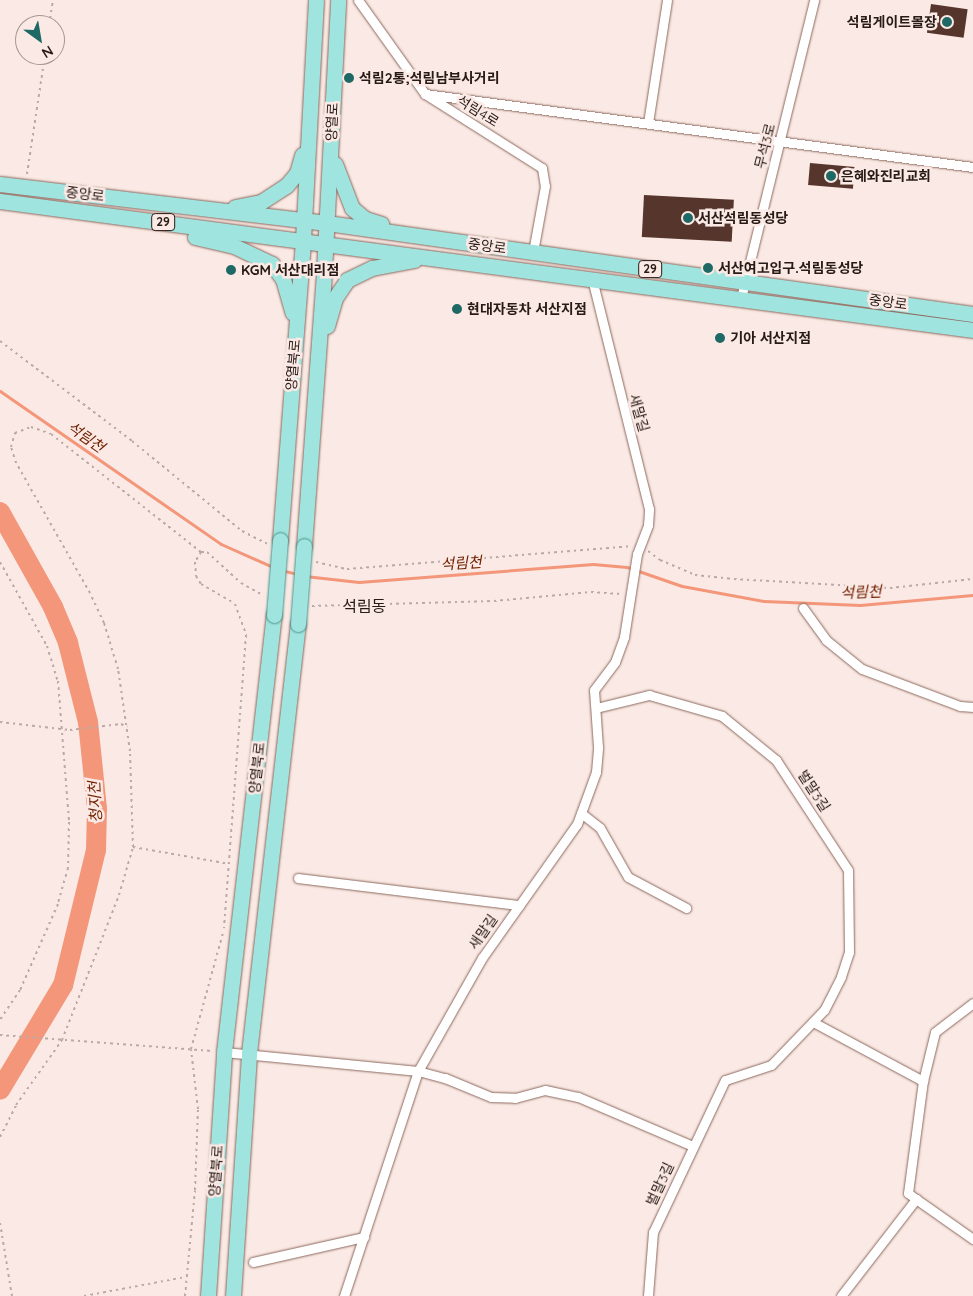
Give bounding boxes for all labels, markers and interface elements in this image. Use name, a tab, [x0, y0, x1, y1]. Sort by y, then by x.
place label: 석림게이트볼장	[847, 14, 937, 30]
north arrow	[15, 15, 65, 65]
marker: 석림게이트볼장	[941, 16, 953, 28]
text: N	[38, 42, 57, 62]
place label: 석림2통;석림남부사거리	[359, 70, 500, 86]
marker: 석림2통;석림남부사거리	[343, 72, 355, 84]
street label: 석림4로	[454, 92, 502, 130]
street label: 양열로	[323, 102, 341, 142]
street label: 무석3로	[751, 122, 779, 170]
place label: 은혜와진리교회	[841, 168, 931, 184]
marker: 은혜와진리교회	[825, 170, 837, 182]
street label: 중앙로	[65, 183, 105, 205]
place label: 서산석림동성당	[698, 210, 788, 226]
road number: 29	[150, 212, 176, 232]
marker: 서산석림동성당	[682, 212, 694, 224]
street label: 중앙로	[467, 235, 507, 257]
road number: 29	[638, 260, 662, 278]
place label: 서산여고입구.석림동성당	[718, 260, 863, 276]
place label: KGM 서산대리점	[241, 262, 339, 278]
marker: 서산여고입구.석림동성당	[702, 262, 714, 274]
marker: KGM 서산대리점	[225, 264, 237, 276]
street label: 중앙로	[868, 291, 908, 313]
place label: 현대자동차 서산지점	[467, 301, 587, 317]
marker: 현대자동차 서산지점	[451, 303, 463, 315]
place label: 기아 서산지점	[730, 330, 811, 346]
marker: 기아 서산지점	[714, 332, 726, 344]
street label: 양열북로	[282, 339, 304, 391]
street label: 새말길	[626, 392, 652, 434]
water label: 석림천	[64, 418, 108, 456]
water label: 석림천	[440, 553, 482, 573]
water label: 석림천	[840, 582, 882, 602]
district label: 석림동	[342, 596, 386, 616]
street label: 양열북로	[246, 742, 268, 794]
street label: 벌말3길	[794, 767, 834, 815]
water label: 청지천	[85, 781, 105, 823]
street label: 새말길	[465, 911, 501, 953]
street label: 양열북로	[206, 1145, 226, 1197]
street label: 벌말3길	[643, 1160, 677, 1208]

